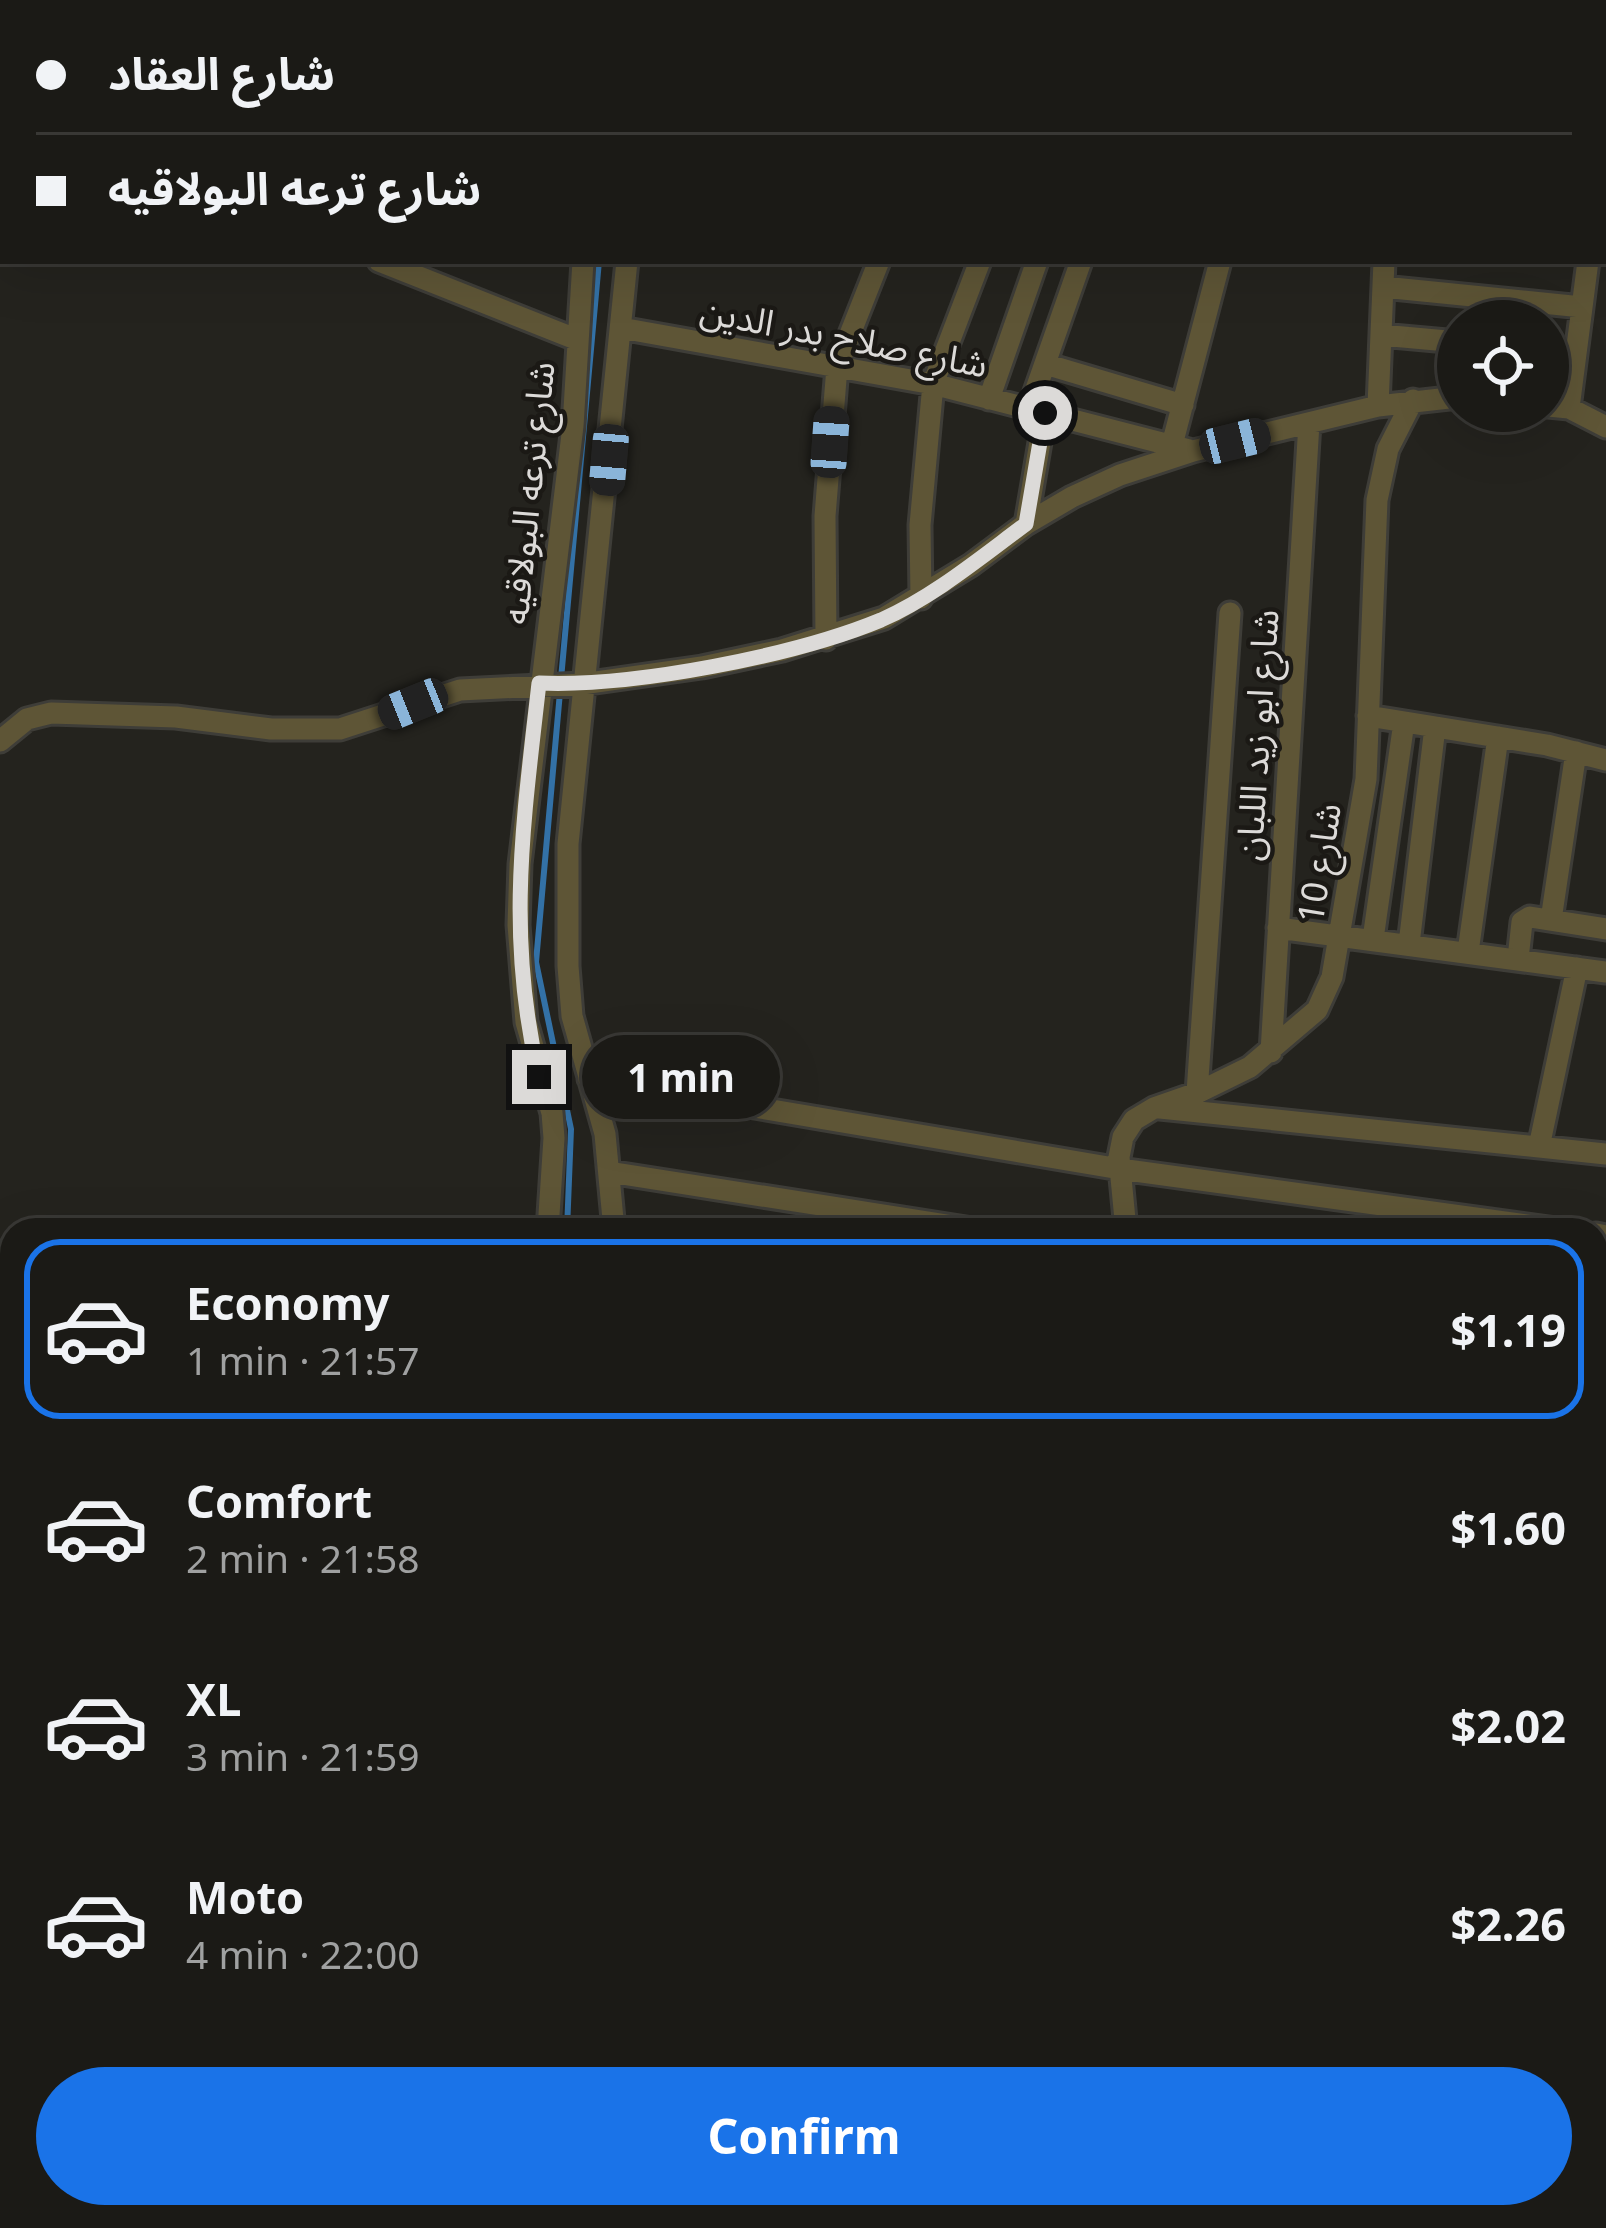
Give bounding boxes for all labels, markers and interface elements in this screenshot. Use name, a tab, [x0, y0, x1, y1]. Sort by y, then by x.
text: شارع العقاد	[108, 42, 335, 103]
text: شارع ترعه البولاقيه	[108, 157, 481, 218]
street label: شارع صلاح بدر الدين	[696, 285, 992, 391]
map controls	[1437, 300, 1569, 432]
button: locate	[1437, 300, 1569, 432]
street label: شارع ترعه البولاقيه	[489, 359, 569, 627]
route start	[1018, 386, 1072, 440]
car	[810, 405, 850, 479]
car	[1196, 415, 1274, 467]
car	[588, 423, 630, 497]
street label: شارع ابو زيد اللبان	[1223, 608, 1293, 862]
car	[373, 674, 453, 734]
street label: شارع 10	[1285, 799, 1355, 927]
callout: 1 min	[581, 1035, 779, 1119]
route end	[512, 1050, 566, 1104]
text: 1 min	[627, 1050, 735, 1103]
text: Economy	[186, 1272, 390, 1333]
icon: car	[42, 1275, 150, 1383]
text: $1.19	[1450, 1299, 1566, 1360]
text: 1 min · 21:57	[186, 1333, 420, 1386]
text: Comfort	[186, 1470, 372, 1531]
icon: car	[42, 1473, 150, 1581]
text: $1.60	[1450, 1497, 1566, 1558]
text: 2 min · 21:58	[186, 1531, 420, 1584]
text: XL	[186, 1668, 241, 1729]
icon: car	[42, 1671, 150, 1779]
text: $2.02	[1450, 1695, 1566, 1756]
text: 3 min · 21:59	[186, 1729, 420, 1782]
text: Moto	[186, 1866, 304, 1927]
icon: car	[42, 1869, 150, 1977]
text: $2.26	[1450, 1893, 1566, 1954]
text: 4 min · 22:00	[186, 1927, 420, 1980]
button: Confirm	[36, 2067, 1572, 2205]

